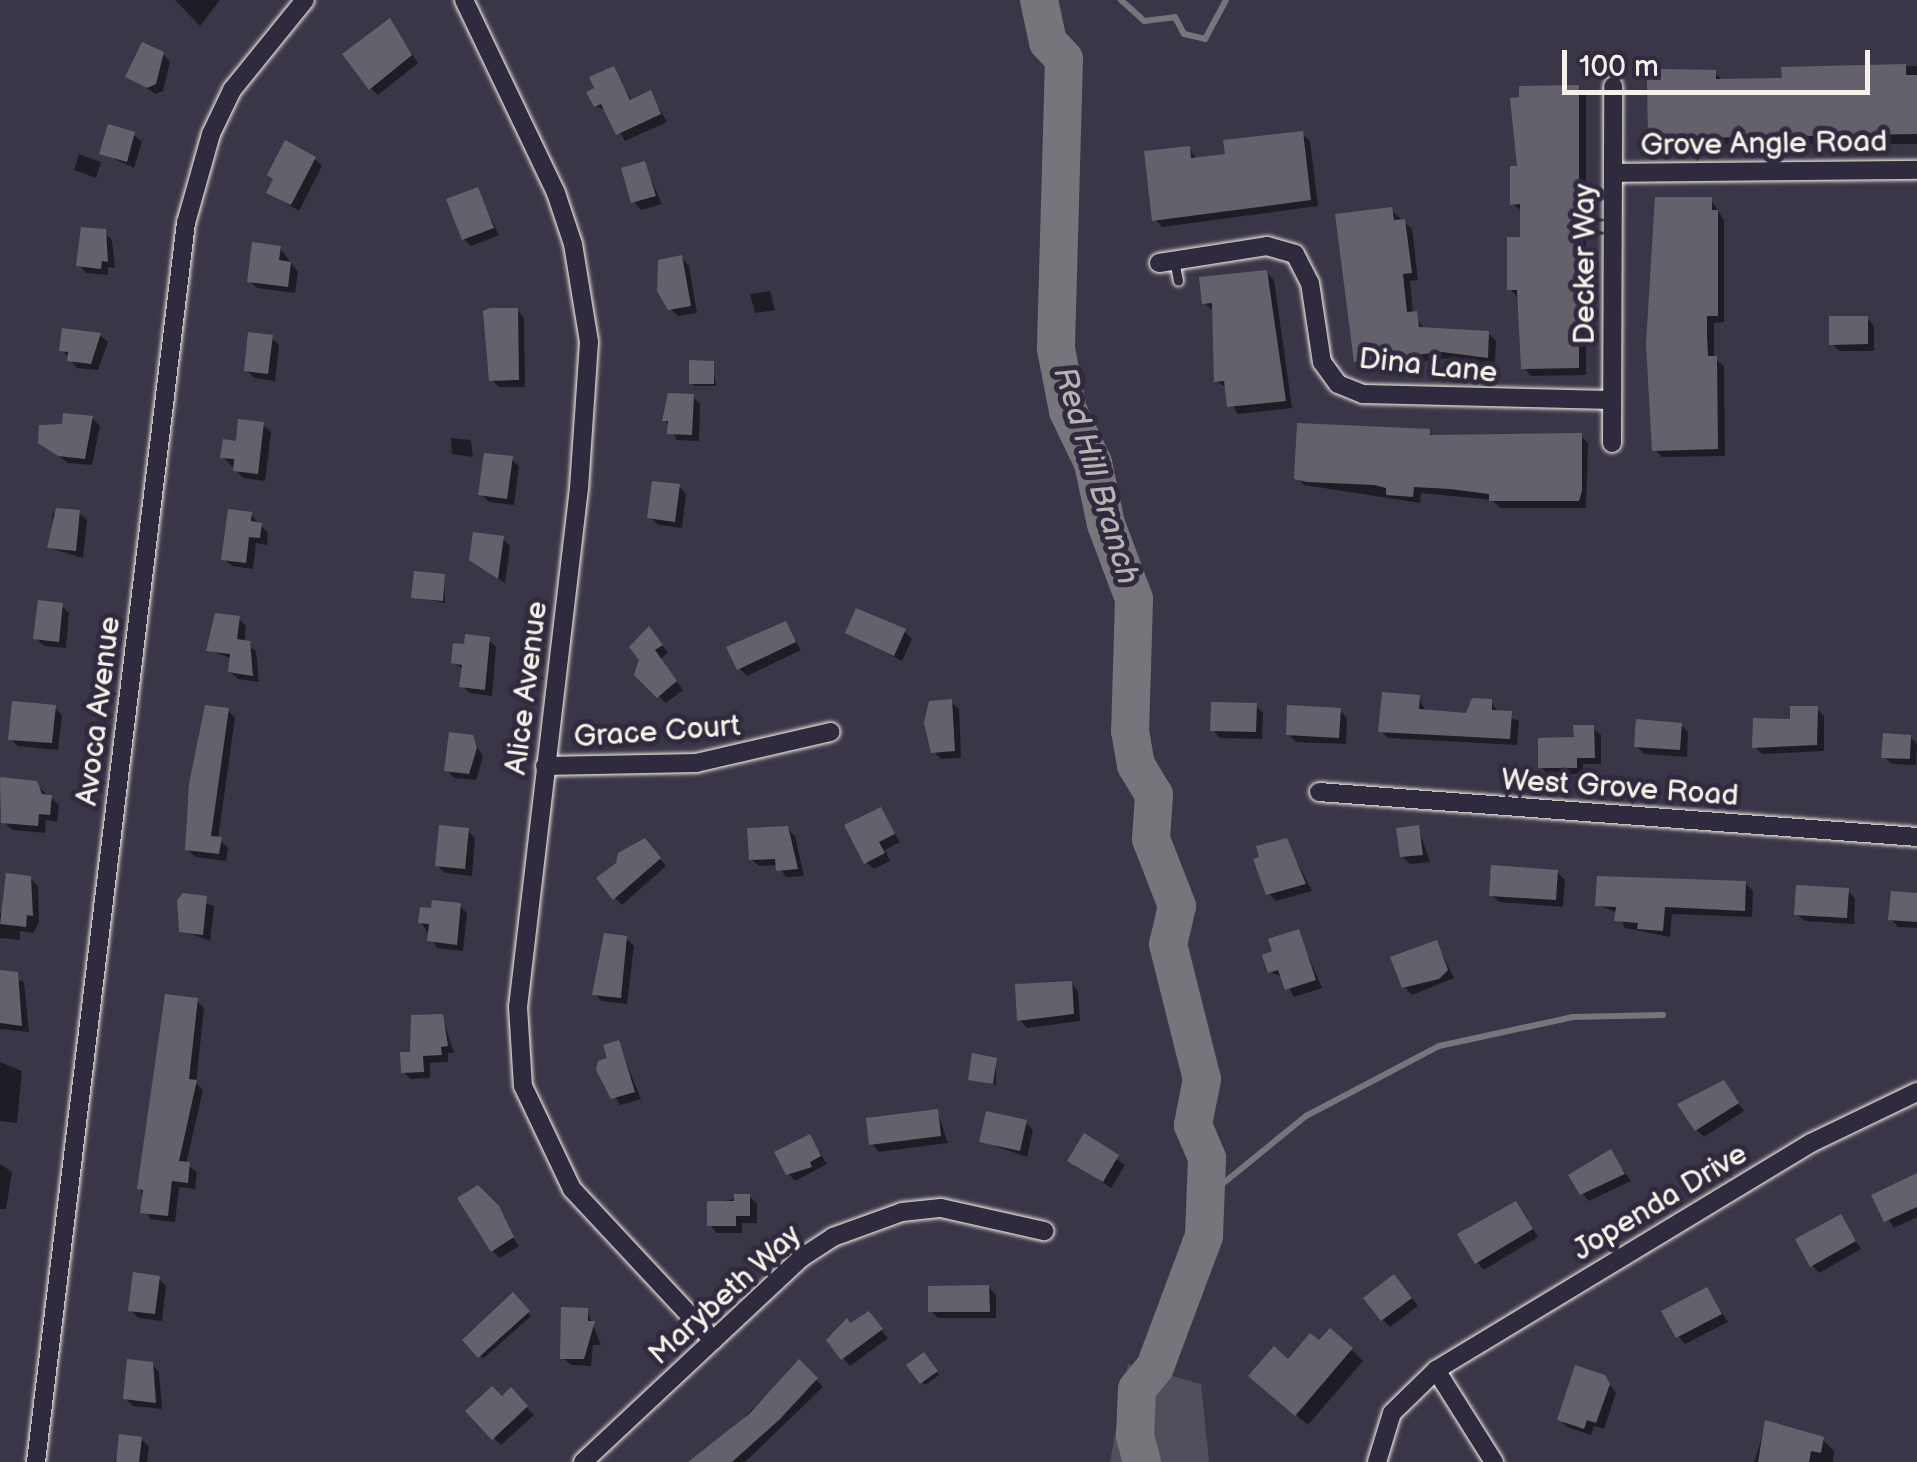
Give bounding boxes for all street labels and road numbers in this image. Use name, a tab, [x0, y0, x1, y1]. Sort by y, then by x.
street label: Grove Angle Road	[1640, 124, 1888, 164]
street label: Decker Way	[1567, 183, 1603, 345]
street label: Dina Lane	[1357, 341, 1499, 391]
street label: Alice Avenue	[498, 599, 556, 777]
street label: Avoca Avenue	[70, 614, 128, 808]
street label: Grace Court	[573, 708, 741, 756]
street label: West Grove Road	[1500, 762, 1740, 814]
street label: Jopenda Drive	[1566, 1136, 1754, 1268]
street label: Marybeth Way	[641, 1217, 809, 1373]

